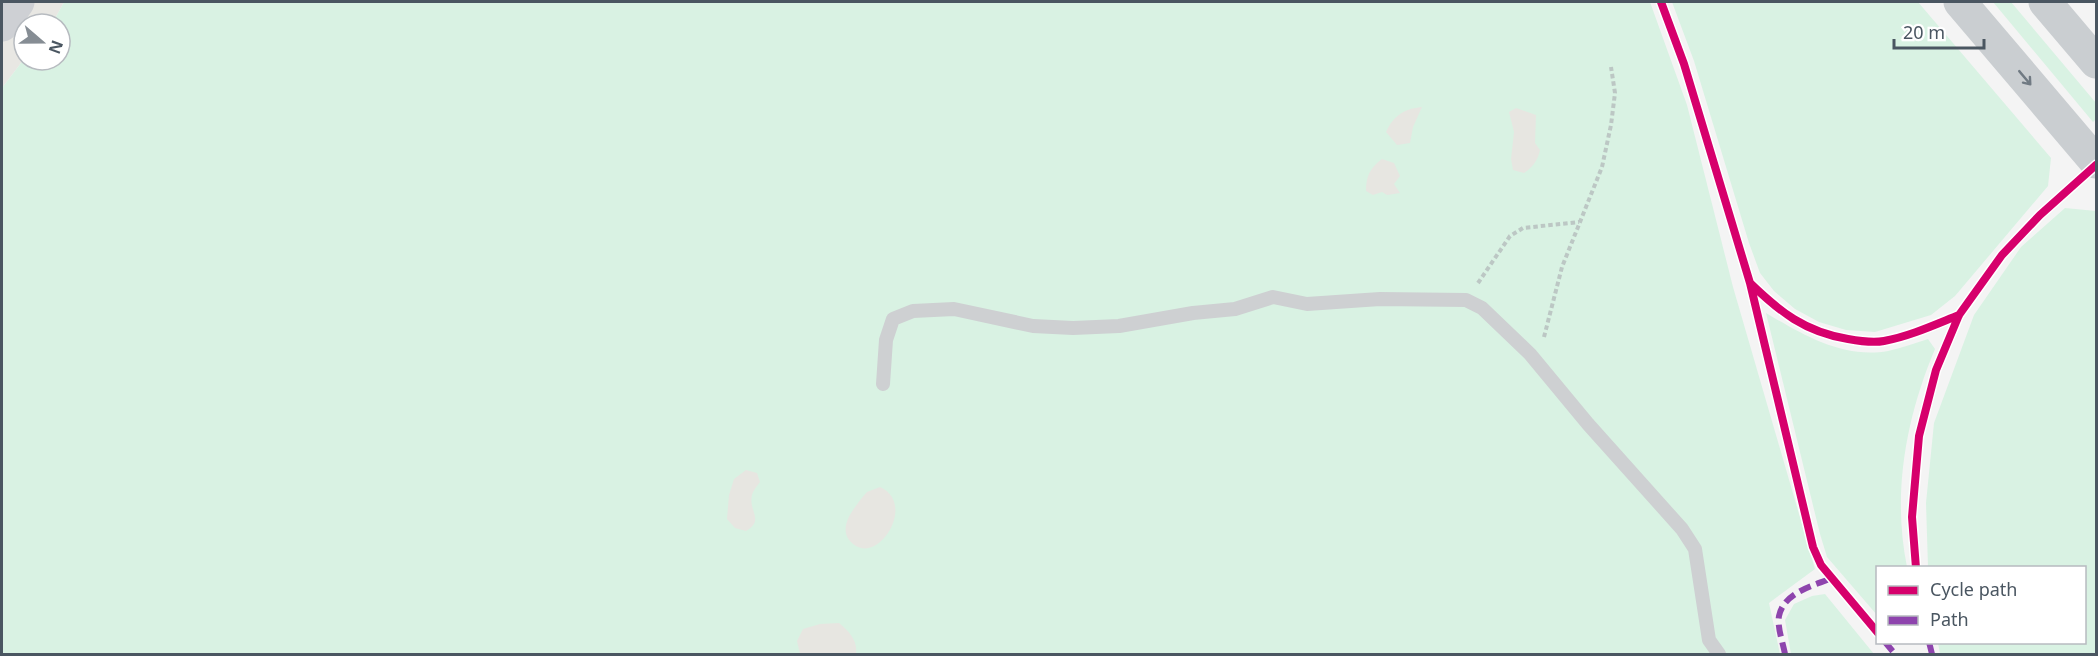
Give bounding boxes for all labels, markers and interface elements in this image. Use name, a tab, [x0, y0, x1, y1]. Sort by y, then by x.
north arrow	[12, 12, 72, 72]
scale bar	[1894, 12, 1984, 50]
text: 20 m	[1903, 20, 1945, 44]
text: N	[44, 37, 69, 57]
one-way arrow	[2019, 70, 2032, 86]
legend	[1876, 566, 2086, 644]
text: Cycle path	[1930, 577, 2017, 601]
text: Path	[1930, 607, 1969, 631]

